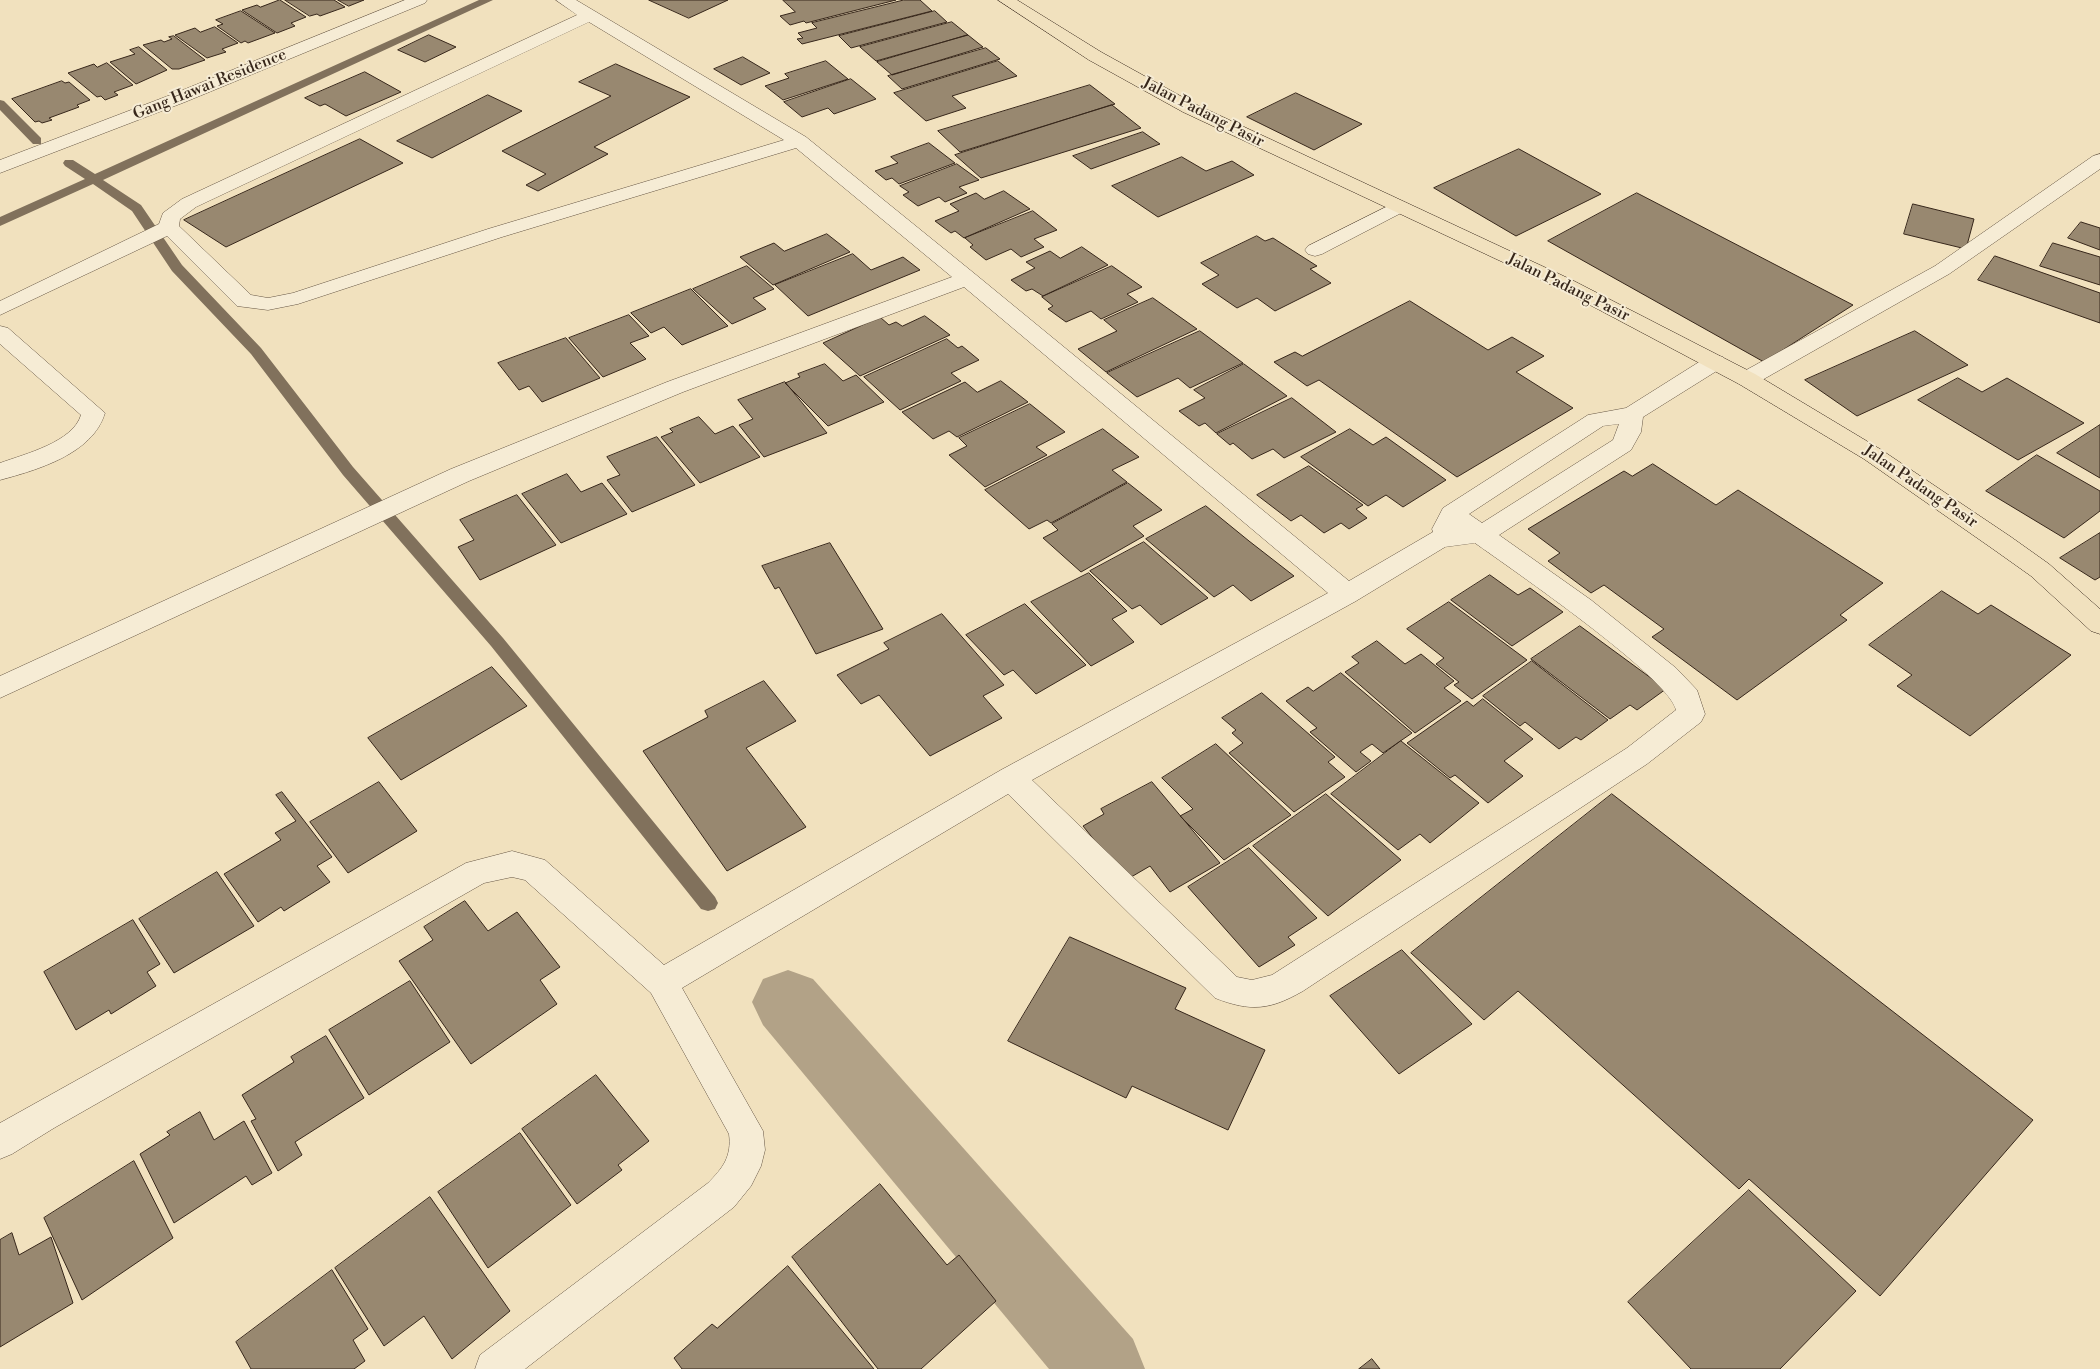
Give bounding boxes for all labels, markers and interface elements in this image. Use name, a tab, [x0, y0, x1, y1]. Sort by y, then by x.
street label: Gang Hawai Residence	[130, 45, 290, 125]
street label: Jalan Padang Pasir	[1139, 74, 1267, 152]
street label: Jalan Padang Pasir	[1503, 250, 1633, 326]
street label: Jalan Padang Pasir	[1859, 441, 1981, 533]

